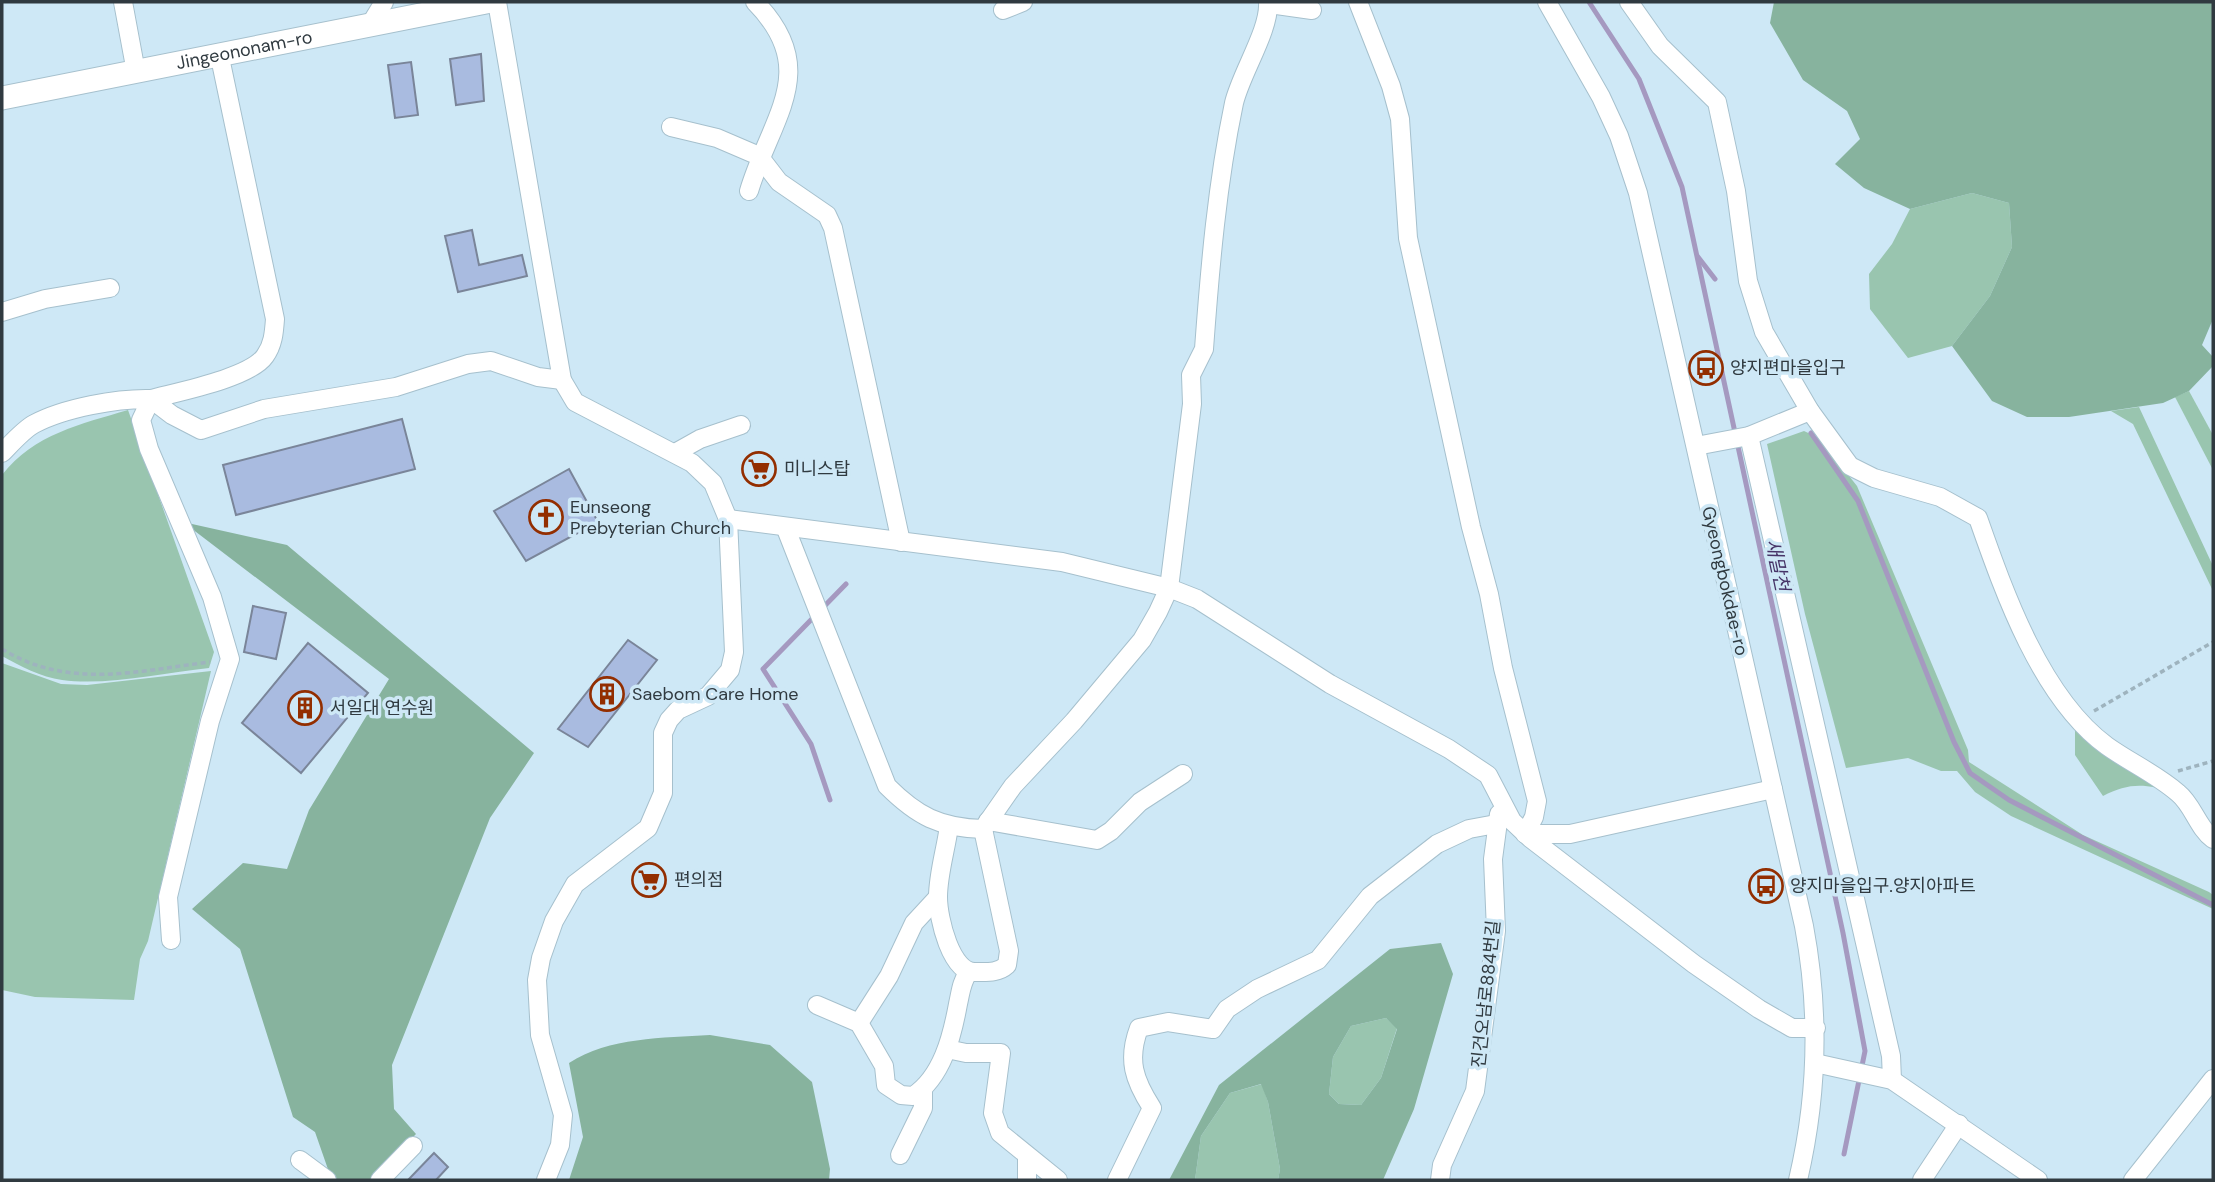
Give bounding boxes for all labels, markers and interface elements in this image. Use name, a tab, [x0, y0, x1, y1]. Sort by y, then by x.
street label: Jingeononam-ro	[174, 25, 314, 75]
bus stop icon: 양지편마을입구	[1687, 349, 1725, 387]
place label: 양지편마을입구	[1730, 356, 1846, 380]
supermarket icon: 미니스탑	[740, 450, 778, 488]
place label: 미니스탑	[784, 457, 850, 481]
place label: Eunseong Prebyterian Church	[570, 495, 731, 540]
church icon: Eunseong Prebyterian Church	[527, 498, 565, 536]
street label: Gyeongbokdae-ro	[1696, 504, 1754, 658]
water label: 새말천	[1760, 537, 1796, 595]
building icon: Saebom Care Home	[588, 675, 626, 713]
place label: Saebom Care Home	[632, 682, 798, 706]
building icon: 서일대 연수원	[286, 689, 324, 727]
place label: 서일대 연수원	[330, 696, 434, 720]
supermarket icon: 편의점	[630, 861, 668, 899]
bus stop icon: 양지마을입구.양지아파트	[1747, 867, 1785, 905]
place label: 편의점	[674, 868, 724, 892]
place label: 양지마을입구.양지아파트	[1790, 874, 1976, 898]
street label: 진건오남로884번길	[1466, 919, 1506, 1069]

